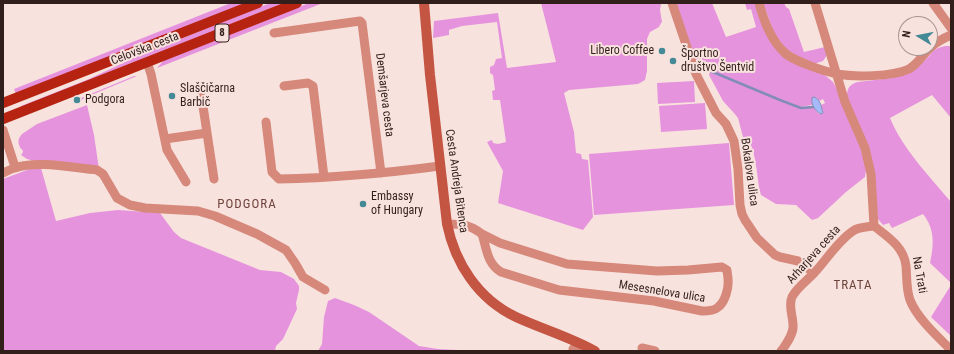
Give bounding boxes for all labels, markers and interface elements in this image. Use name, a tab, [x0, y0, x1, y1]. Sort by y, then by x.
north arrow	[898, 16, 938, 56]
road number: 8	[215, 24, 229, 42]
street label: Celovška cesta	[109, 29, 181, 69]
text: N	[900, 30, 914, 38]
place label: Libero Coffee	[590, 44, 654, 58]
marker: Libero Coffee	[657, 46, 667, 56]
place label: Športno društvo Šentvid	[681, 47, 754, 75]
street label: Demšarjeva cesta	[372, 52, 396, 138]
marker: Športno društvo Šentvid	[668, 56, 678, 66]
place label: Slaščičarna Barbič	[180, 82, 235, 110]
marker: Slaščičarna Barbič	[167, 91, 177, 101]
place label: Podgora	[85, 93, 125, 107]
marker: Podgora	[72, 95, 82, 105]
street label: Cesta Andreja Bitenca	[442, 128, 470, 234]
street label: Bokalova ulica	[737, 137, 761, 207]
place label: Embassy of Hungary	[371, 190, 423, 218]
district label: PODGORA	[217, 197, 277, 213]
marker: Embassy of Hungary	[358, 199, 368, 209]
street label: Arharjeva cesta	[784, 223, 844, 287]
street label: Na Trati	[909, 255, 929, 295]
street label: Mesesnelova ulica	[618, 278, 706, 306]
district label: TRATA	[833, 278, 873, 294]

